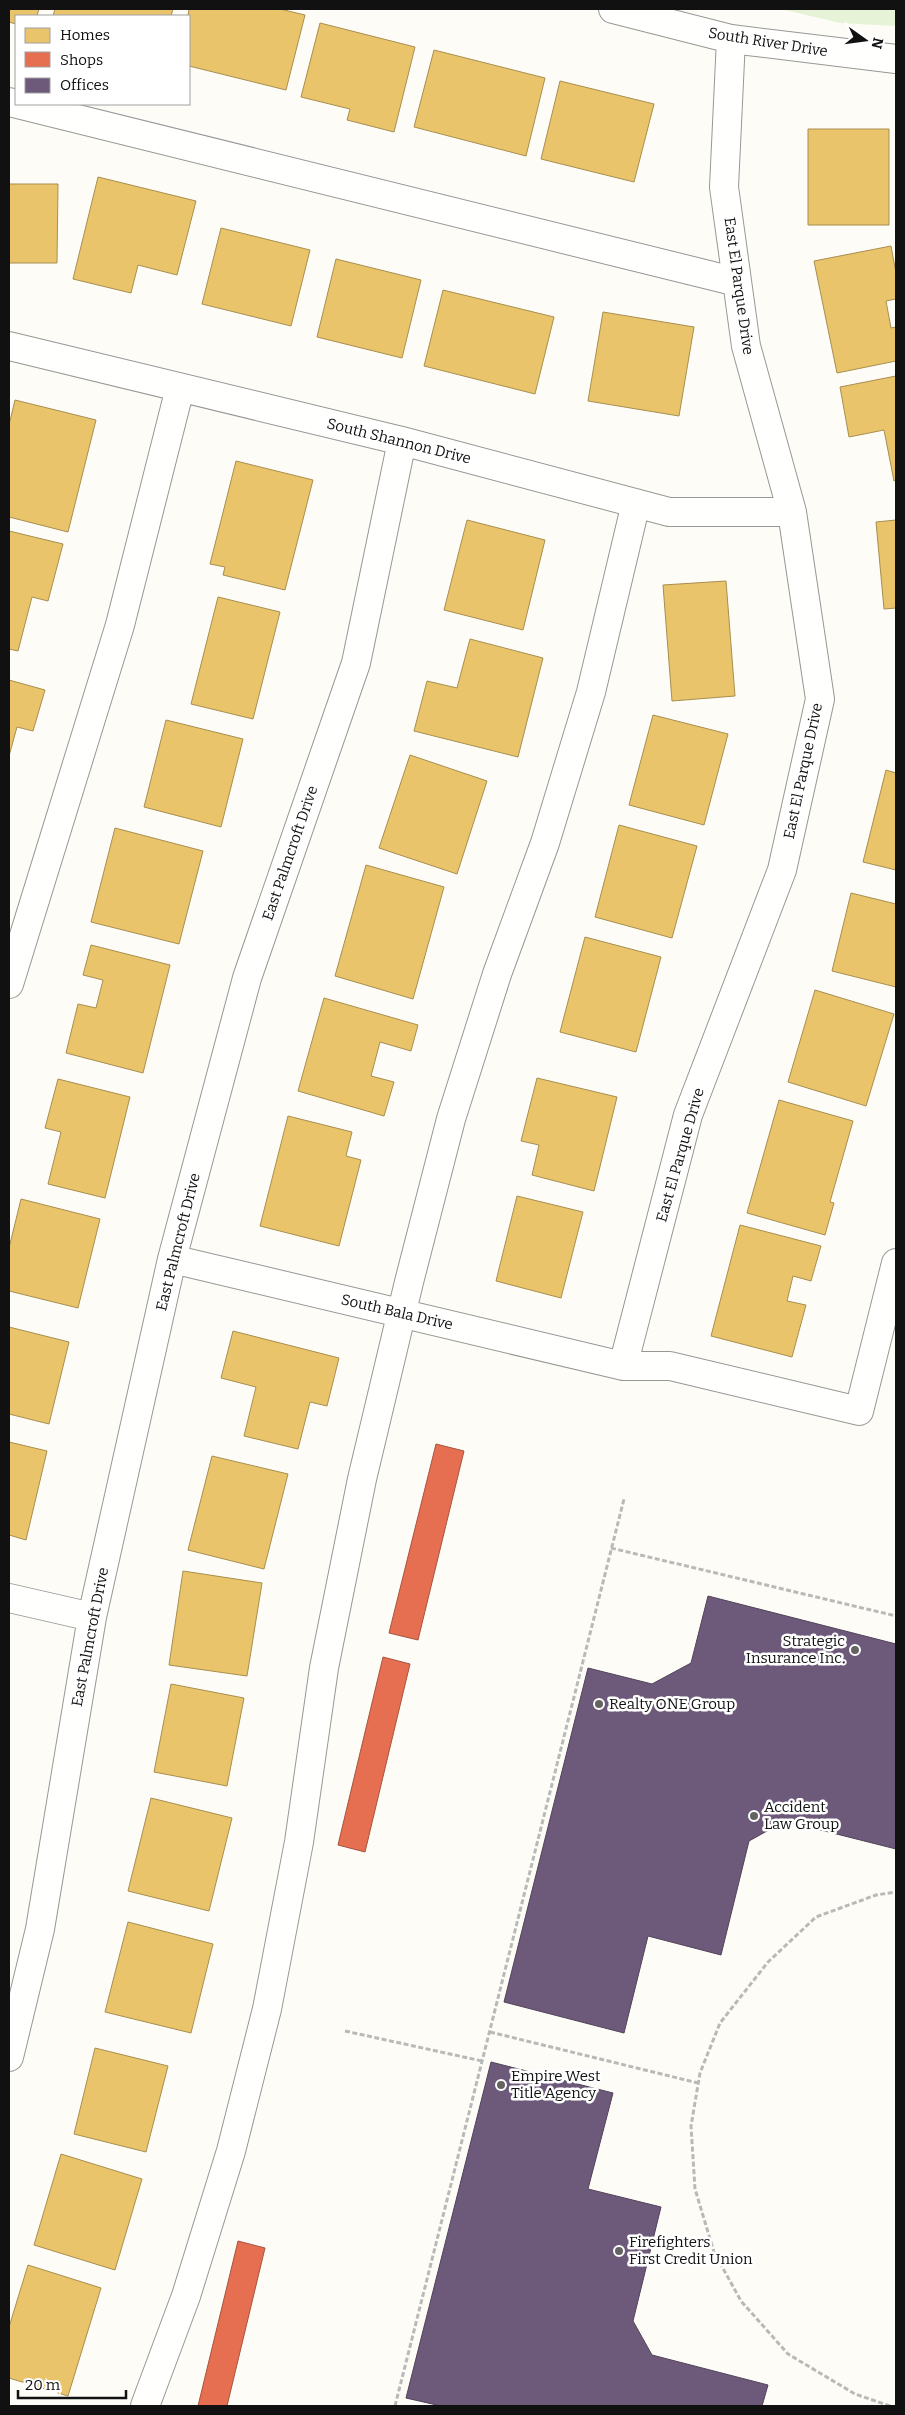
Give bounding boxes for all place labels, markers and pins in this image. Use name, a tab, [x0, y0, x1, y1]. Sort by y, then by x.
place label: Strategic Insurance Inc.	[746, 1632, 845, 1667]
marker: Strategic Insurance Inc.	[849, 1644, 861, 1656]
place label: Realty ONE Group	[609, 1695, 735, 1713]
marker: Realty ONE Group	[593, 1698, 605, 1710]
place label: Accident Law Group	[764, 1798, 839, 1833]
marker: Accident Law Group	[748, 1810, 760, 1822]
place label: Empire West Title Agency	[511, 2067, 601, 2102]
marker: Empire West Title Agency	[495, 2079, 507, 2091]
place label: Firefighters First Credit Union	[629, 2233, 753, 2268]
marker: Firefighters First Credit Union	[613, 2245, 625, 2257]

